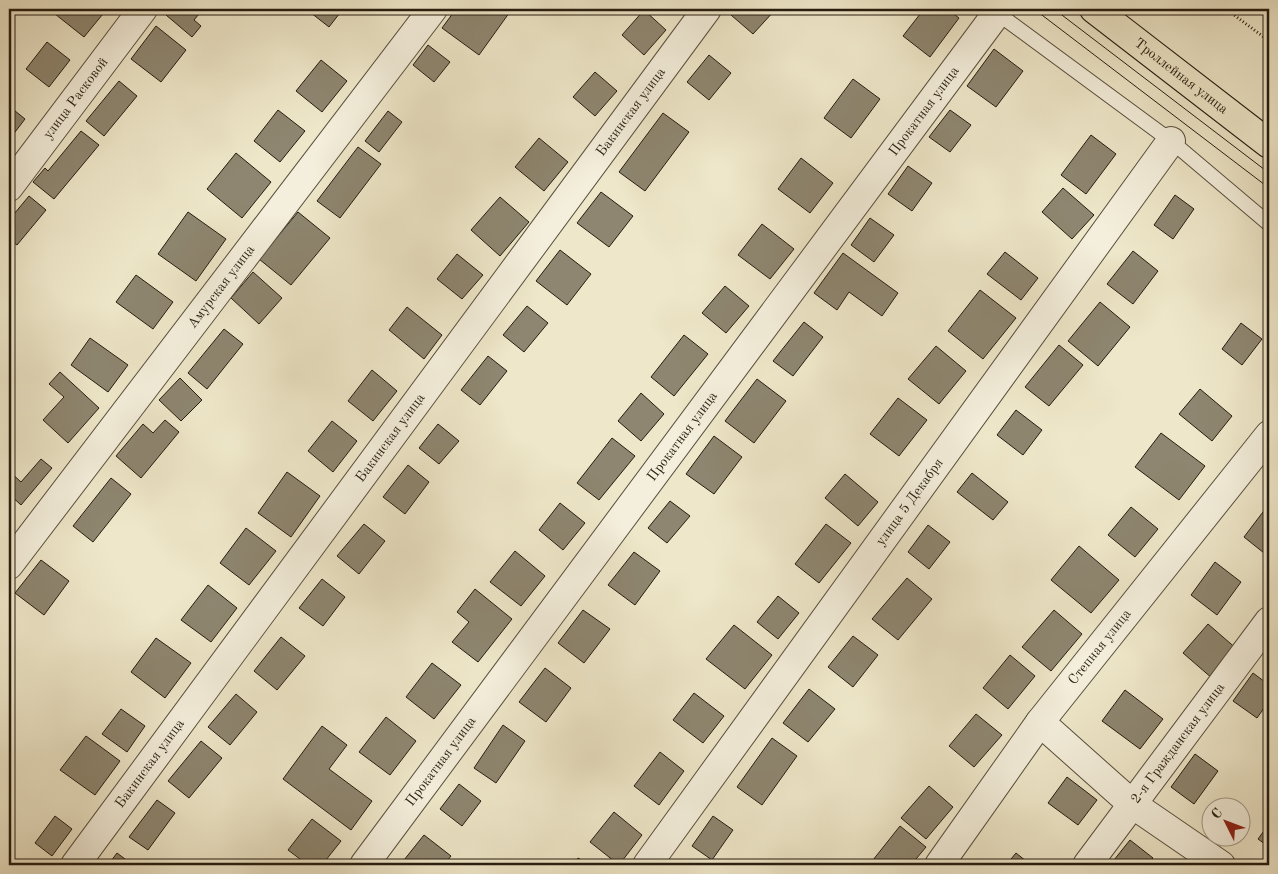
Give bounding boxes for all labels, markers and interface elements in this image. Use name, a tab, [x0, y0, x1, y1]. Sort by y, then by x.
street label: Троллейная улица	[1132, 36, 1231, 117]
street label: улица Расковой	[41, 55, 111, 142]
street label: Прокатная улица	[886, 64, 962, 159]
street label: Бакинская улица	[594, 65, 668, 159]
street label: Амурская улица	[185, 242, 257, 331]
street label: Прокатная улица	[645, 389, 720, 484]
street label: Бакинская улица	[353, 391, 428, 485]
street label: улица 5 Декабря	[873, 456, 946, 548]
street label: Степная улица	[1066, 607, 1134, 687]
street label: 2-я Гражданская улица	[1128, 680, 1227, 806]
street label: Прокатная улица	[403, 714, 479, 809]
street label: Бакинская улица	[113, 717, 187, 811]
north arrow	[1200, 796, 1250, 846]
text: С	[1209, 806, 1225, 822]

